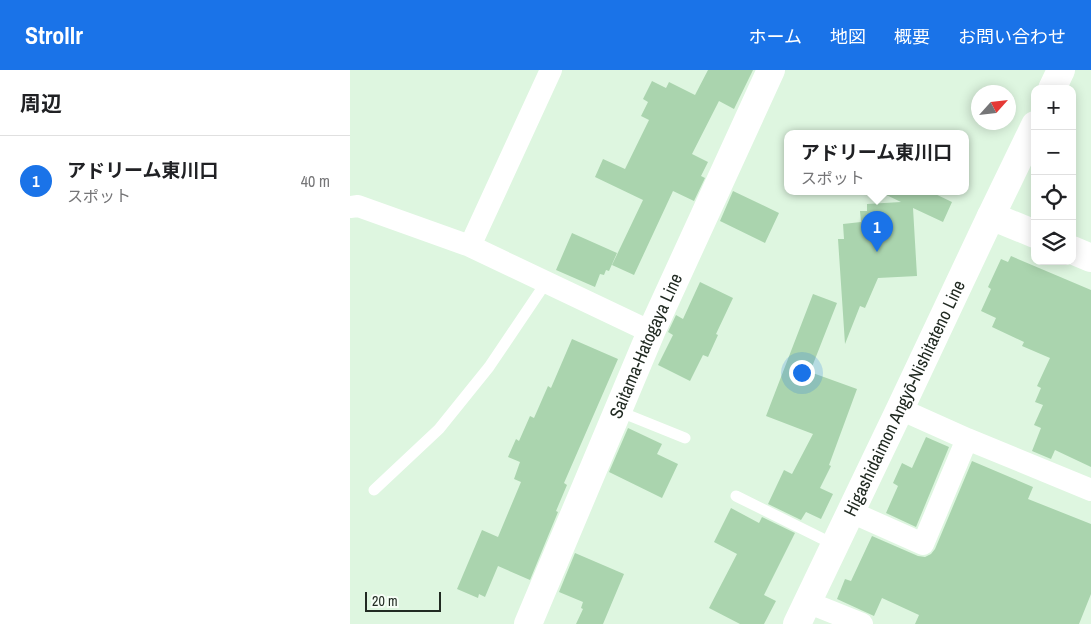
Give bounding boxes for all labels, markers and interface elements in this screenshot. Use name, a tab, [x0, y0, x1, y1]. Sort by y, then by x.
text: Strollr	[25, 19, 83, 51]
text: ホーム	[749, 24, 802, 49]
text: 地図	[830, 24, 866, 49]
text: 概要	[894, 24, 930, 49]
text: お問い合わせ	[958, 24, 1066, 49]
north arrow	[971, 85, 1016, 130]
map controls	[1031, 85, 1076, 265]
button: +	[1031, 85, 1076, 130]
text: 周辺	[20, 89, 62, 118]
popup	[784, 130, 969, 195]
button: −	[1031, 130, 1076, 175]
text: アドリーム東川口	[801, 139, 952, 165]
text: アドリーム東川口	[67, 157, 218, 183]
text: スポット	[801, 167, 865, 189]
text: 1	[32, 170, 40, 192]
text: 40 m	[301, 170, 330, 192]
button: locate	[1031, 175, 1076, 220]
text: スポット	[67, 185, 131, 207]
pin: 1	[861, 211, 893, 252]
button: layers	[1031, 220, 1076, 265]
street label: Saitama-Hatogaya Line	[603, 269, 688, 422]
street label: Higashidaimon Angyō-Nishitateno Line	[837, 276, 971, 520]
your location	[789, 360, 815, 386]
scale bar	[365, 589, 441, 612]
text: 20 m	[372, 592, 398, 610]

